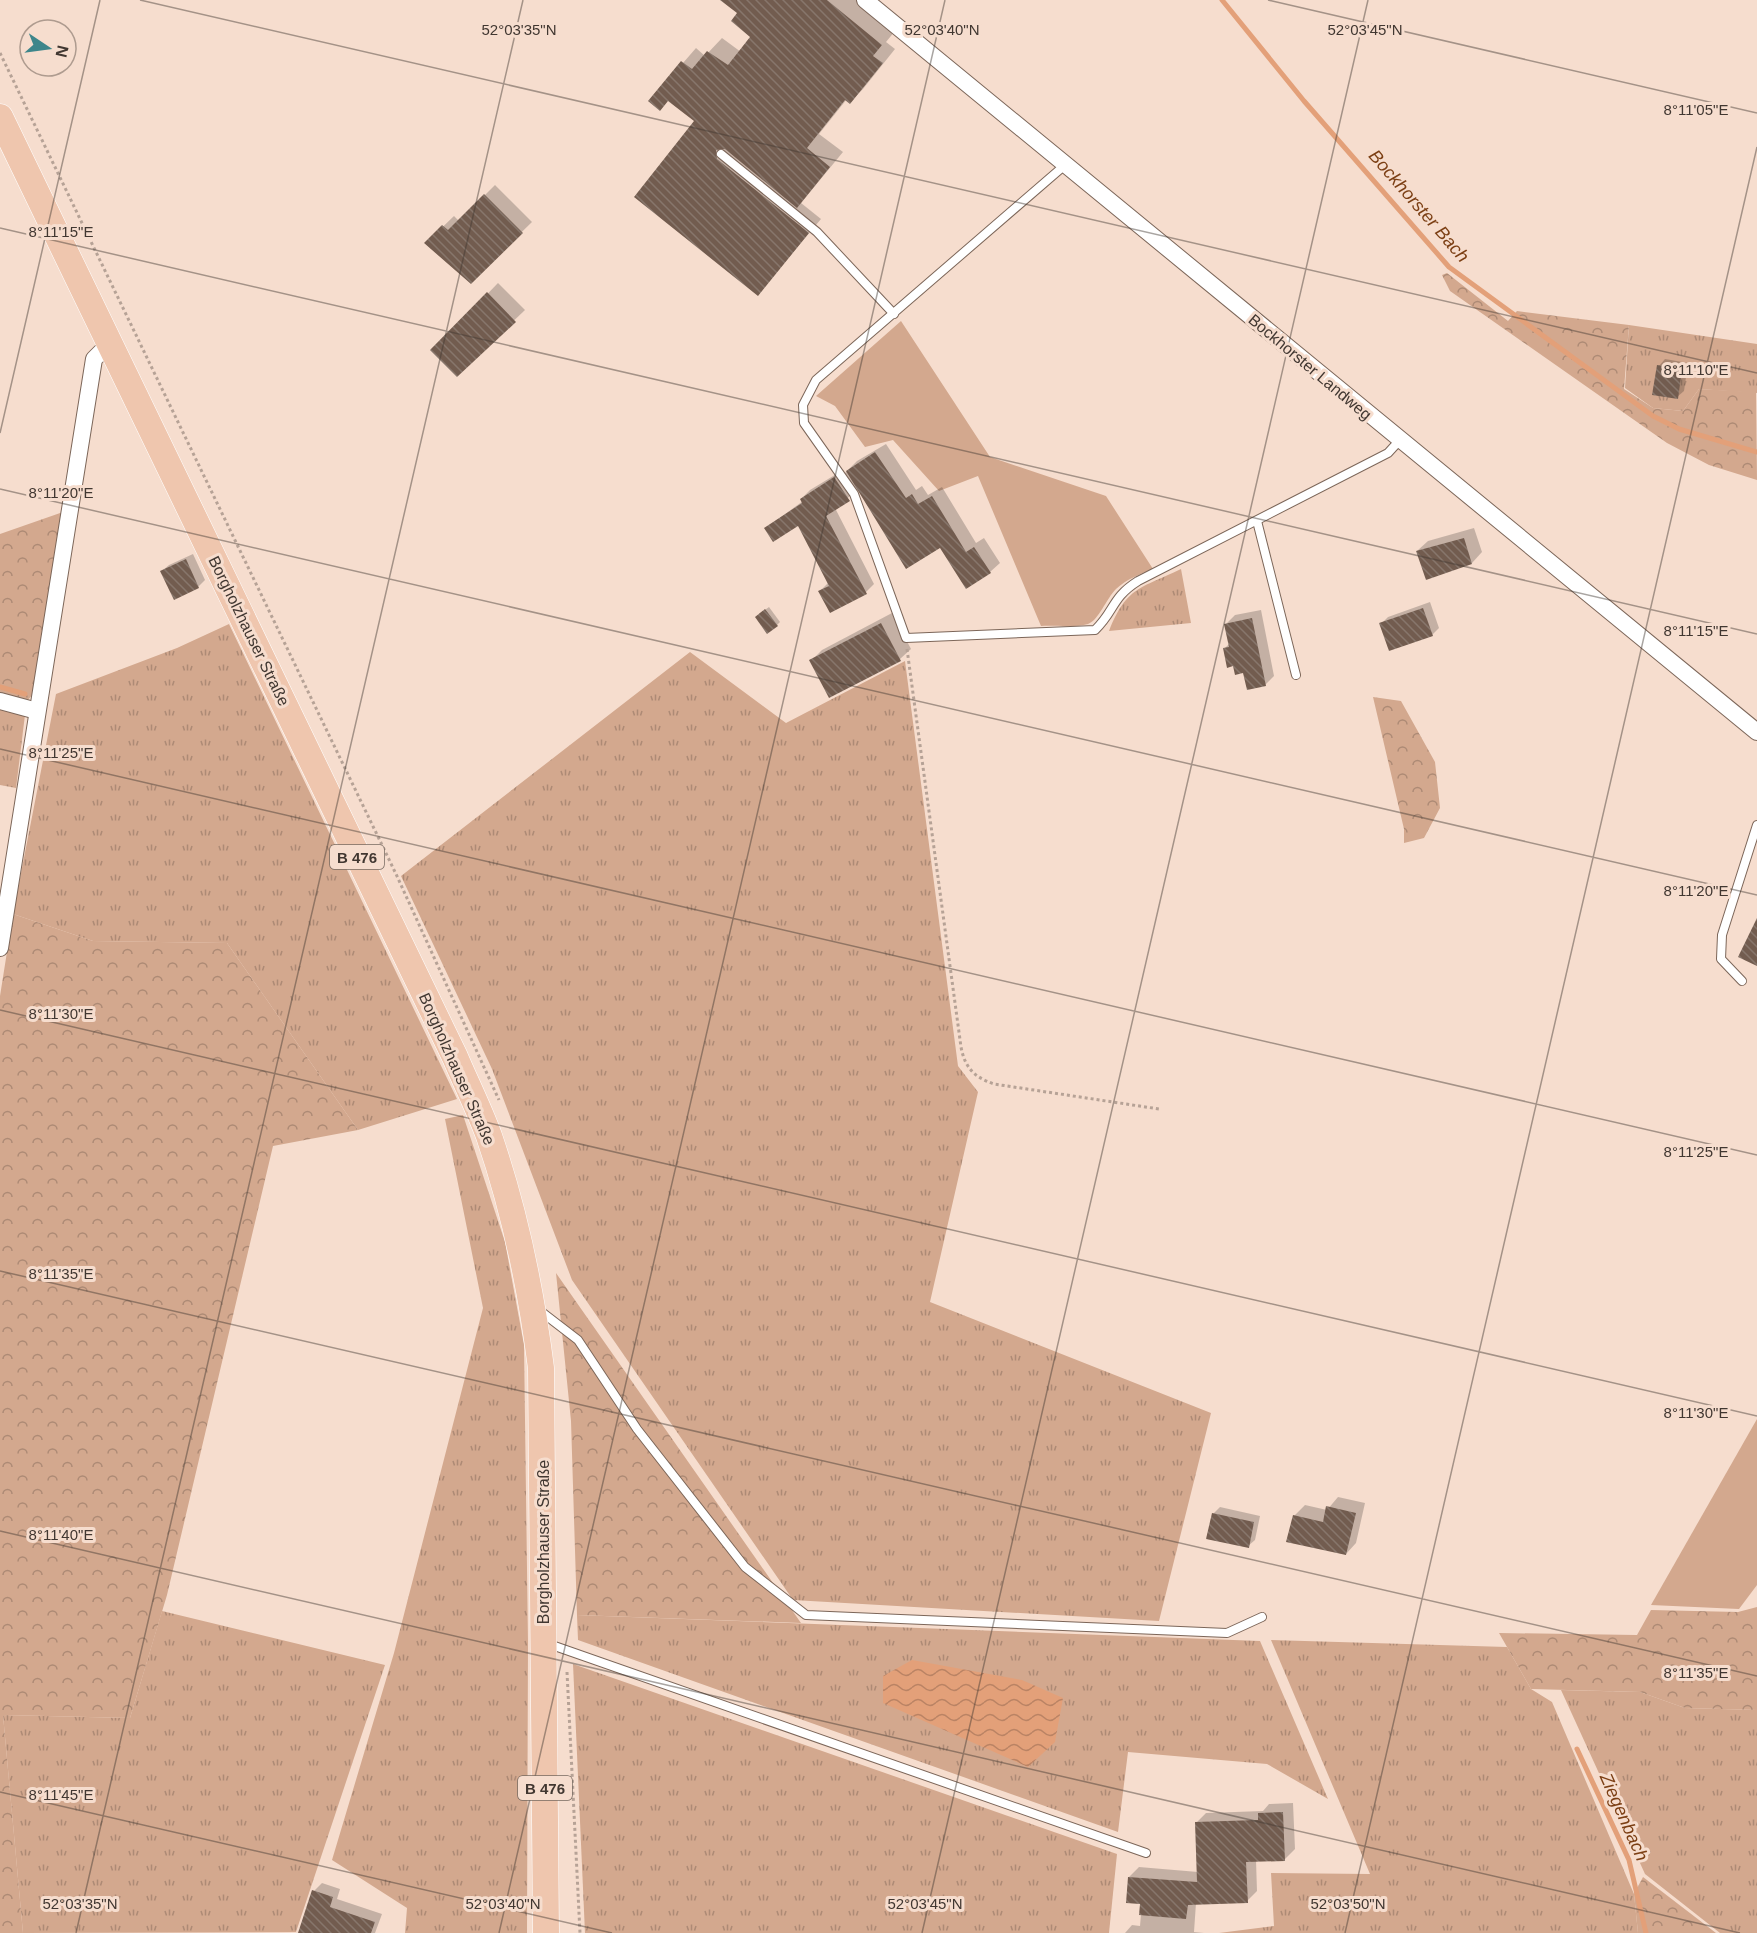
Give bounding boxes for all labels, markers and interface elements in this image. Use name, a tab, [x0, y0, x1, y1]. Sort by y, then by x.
north arrow	[18, 18, 78, 78]
text: 52°03'35"N	[481, 21, 557, 38]
text: 52°03'40"N	[904, 21, 980, 38]
text: 52°03'45"N	[1327, 21, 1403, 38]
text: N	[53, 44, 72, 59]
text: 8°11'05"E	[1664, 101, 1728, 118]
water label: Bockhorster Bach	[1365, 146, 1473, 266]
text: 8°11'15"E	[29, 223, 93, 240]
street label: Bockhorster Landweg	[1245, 311, 1375, 423]
text: 8°11'10"E	[1664, 361, 1728, 378]
text: 8°11'20"E	[29, 484, 93, 501]
street label: Borgholzhauser Straße	[205, 553, 293, 709]
text: 8°11'15"E	[1664, 622, 1728, 639]
text: 8°11'25"E	[29, 744, 93, 761]
road number: B 476	[330, 845, 384, 869]
text: 8°11'20"E	[1664, 882, 1728, 899]
street label: Borgholzhauser Straße	[416, 990, 498, 1148]
text: 8°11'30"E	[29, 1005, 93, 1022]
text: 8°11'25"E	[1664, 1143, 1728, 1160]
text: 8°11'35"E	[29, 1265, 93, 1282]
text: 8°11'30"E	[1664, 1404, 1728, 1421]
street label: Borgholzhauser Straße	[535, 1460, 552, 1624]
text: 8°11'40"E	[29, 1526, 93, 1543]
text: 8°11'35"E	[1664, 1664, 1728, 1681]
water label: Ziegenbach	[1595, 1769, 1652, 1864]
road number: B 476	[518, 1776, 572, 1800]
text: 8°11'45"E	[29, 1786, 93, 1803]
text: 52°03'35"N	[42, 1895, 118, 1912]
text: 52°03'40"N	[465, 1895, 541, 1912]
text: 52°03'45"N	[887, 1895, 963, 1912]
text: 52°03'50"N	[1310, 1895, 1386, 1912]

